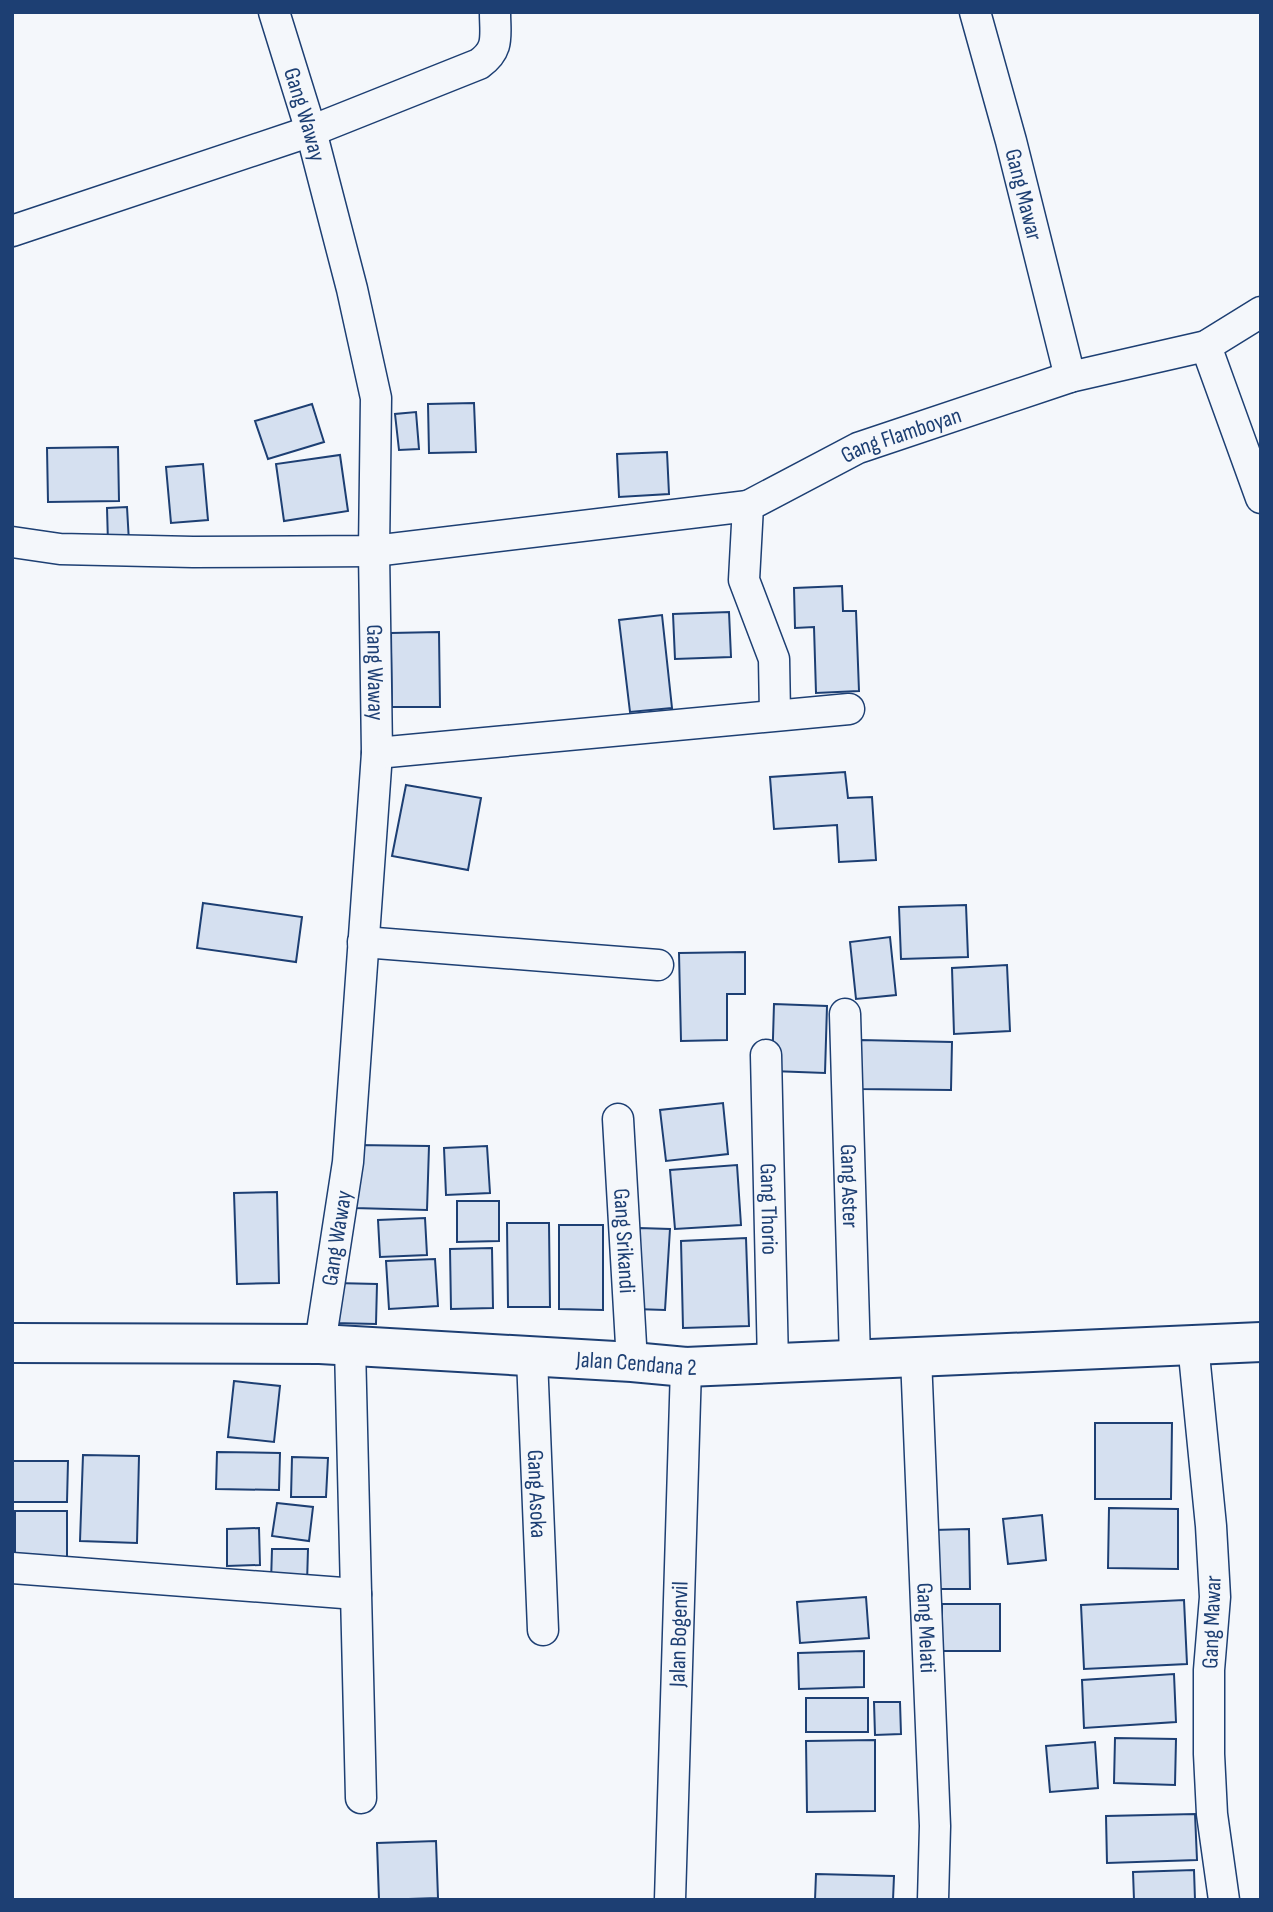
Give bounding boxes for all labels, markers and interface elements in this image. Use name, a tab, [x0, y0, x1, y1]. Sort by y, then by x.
street label: Gang Waway	[277, 64, 331, 164]
street label: Gang Mawar	[998, 146, 1048, 244]
street label: Gang Flamboyan	[836, 401, 965, 470]
street label: Gang Waway	[360, 624, 390, 721]
street label: Gang Aster	[834, 1144, 864, 1229]
street label: Gang Thorio	[753, 1163, 784, 1255]
street label: Gang Waway	[316, 1188, 358, 1288]
street label: Gang Srikandi	[607, 1188, 641, 1294]
street label: Jalan Cendana 2	[574, 1346, 697, 1382]
street label: Gang Asoka	[521, 1449, 552, 1539]
street label: Gang Mawar	[1196, 1574, 1228, 1669]
street label: Jalan Bogenvil	[663, 1581, 695, 1688]
street label: Gang Melati	[910, 1582, 942, 1674]

